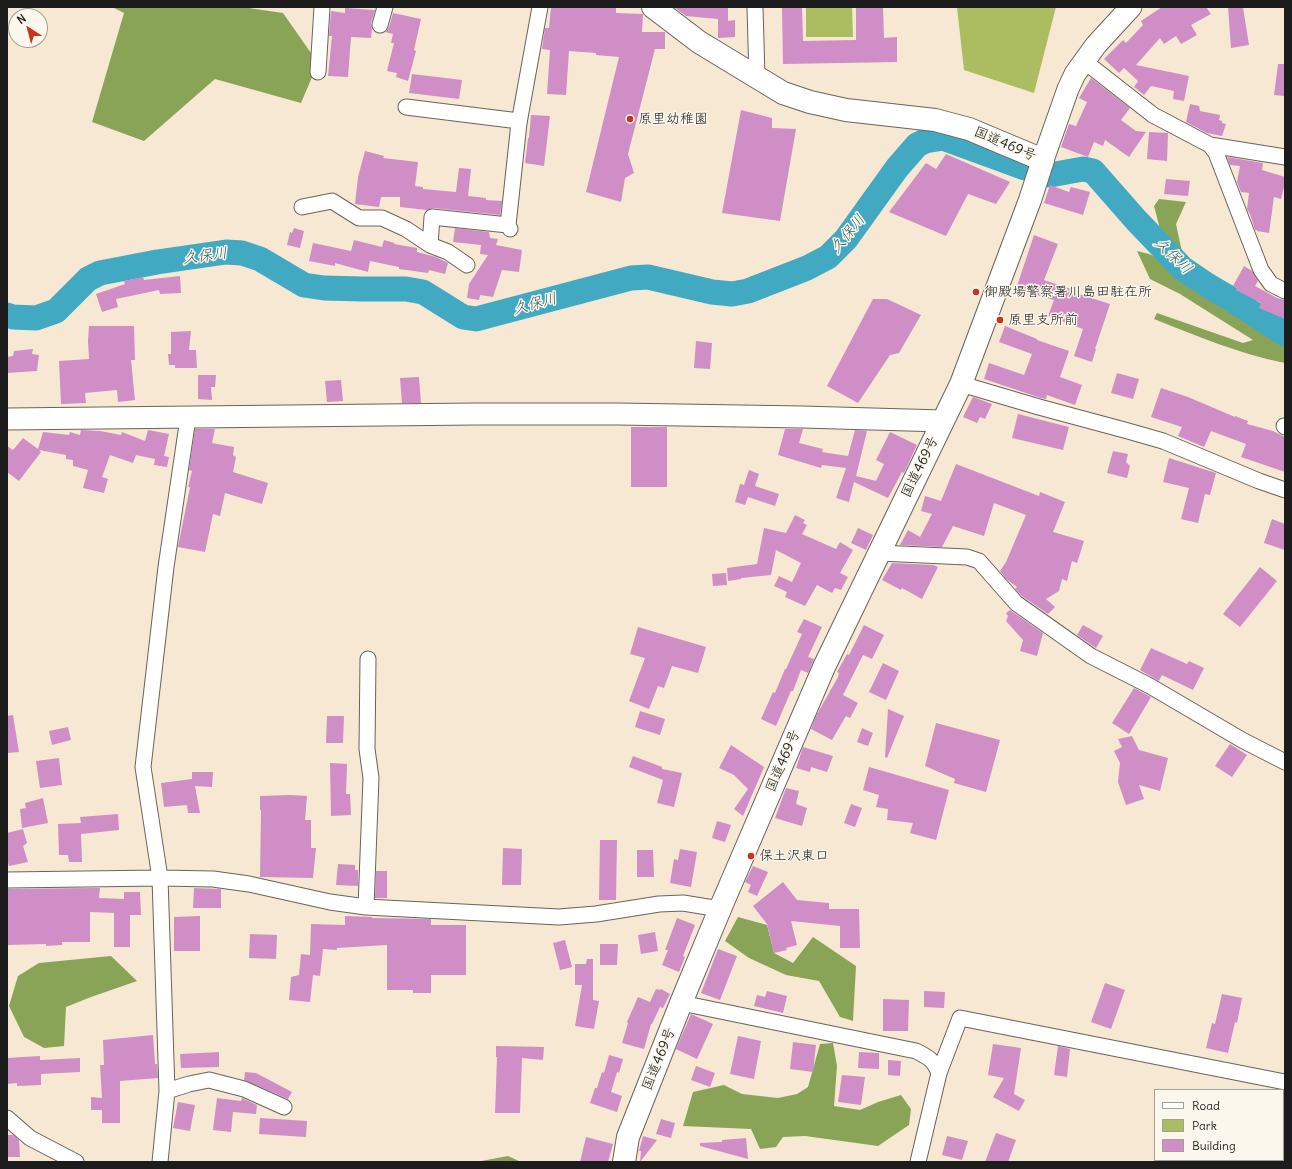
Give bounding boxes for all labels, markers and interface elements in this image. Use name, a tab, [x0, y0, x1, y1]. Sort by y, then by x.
north arrow	[8, 8, 48, 48]
text: N	[14, 11, 29, 27]
place label: 原里幼稚園	[638, 111, 708, 127]
marker: 原里幼稚園	[625, 114, 635, 124]
street label: 国道469号	[971, 123, 1039, 165]
water label: 久保川	[827, 211, 869, 257]
water label: 久保川	[1151, 234, 1195, 278]
water label: 久保川	[182, 244, 228, 268]
place label: 御殿場警察署川島田駐在所	[984, 284, 1152, 300]
marker: 御殿場警察署川島田駐在所	[971, 287, 981, 297]
water label: 久保川	[511, 289, 559, 319]
place label: 原里支所前	[1008, 312, 1078, 328]
marker: 原里支所前	[995, 315, 1005, 325]
street label: 国道469号	[898, 434, 942, 500]
street label: 国道469号	[762, 727, 804, 795]
place label: 保土沢東口	[759, 848, 829, 864]
marker: 保土沢東口	[746, 851, 756, 861]
street label: 国道469号	[639, 1025, 679, 1093]
legend	[1154, 1089, 1284, 1161]
text: Road	[1192, 1098, 1220, 1113]
text: Park	[1192, 1118, 1217, 1133]
text: Building	[1192, 1138, 1236, 1153]

